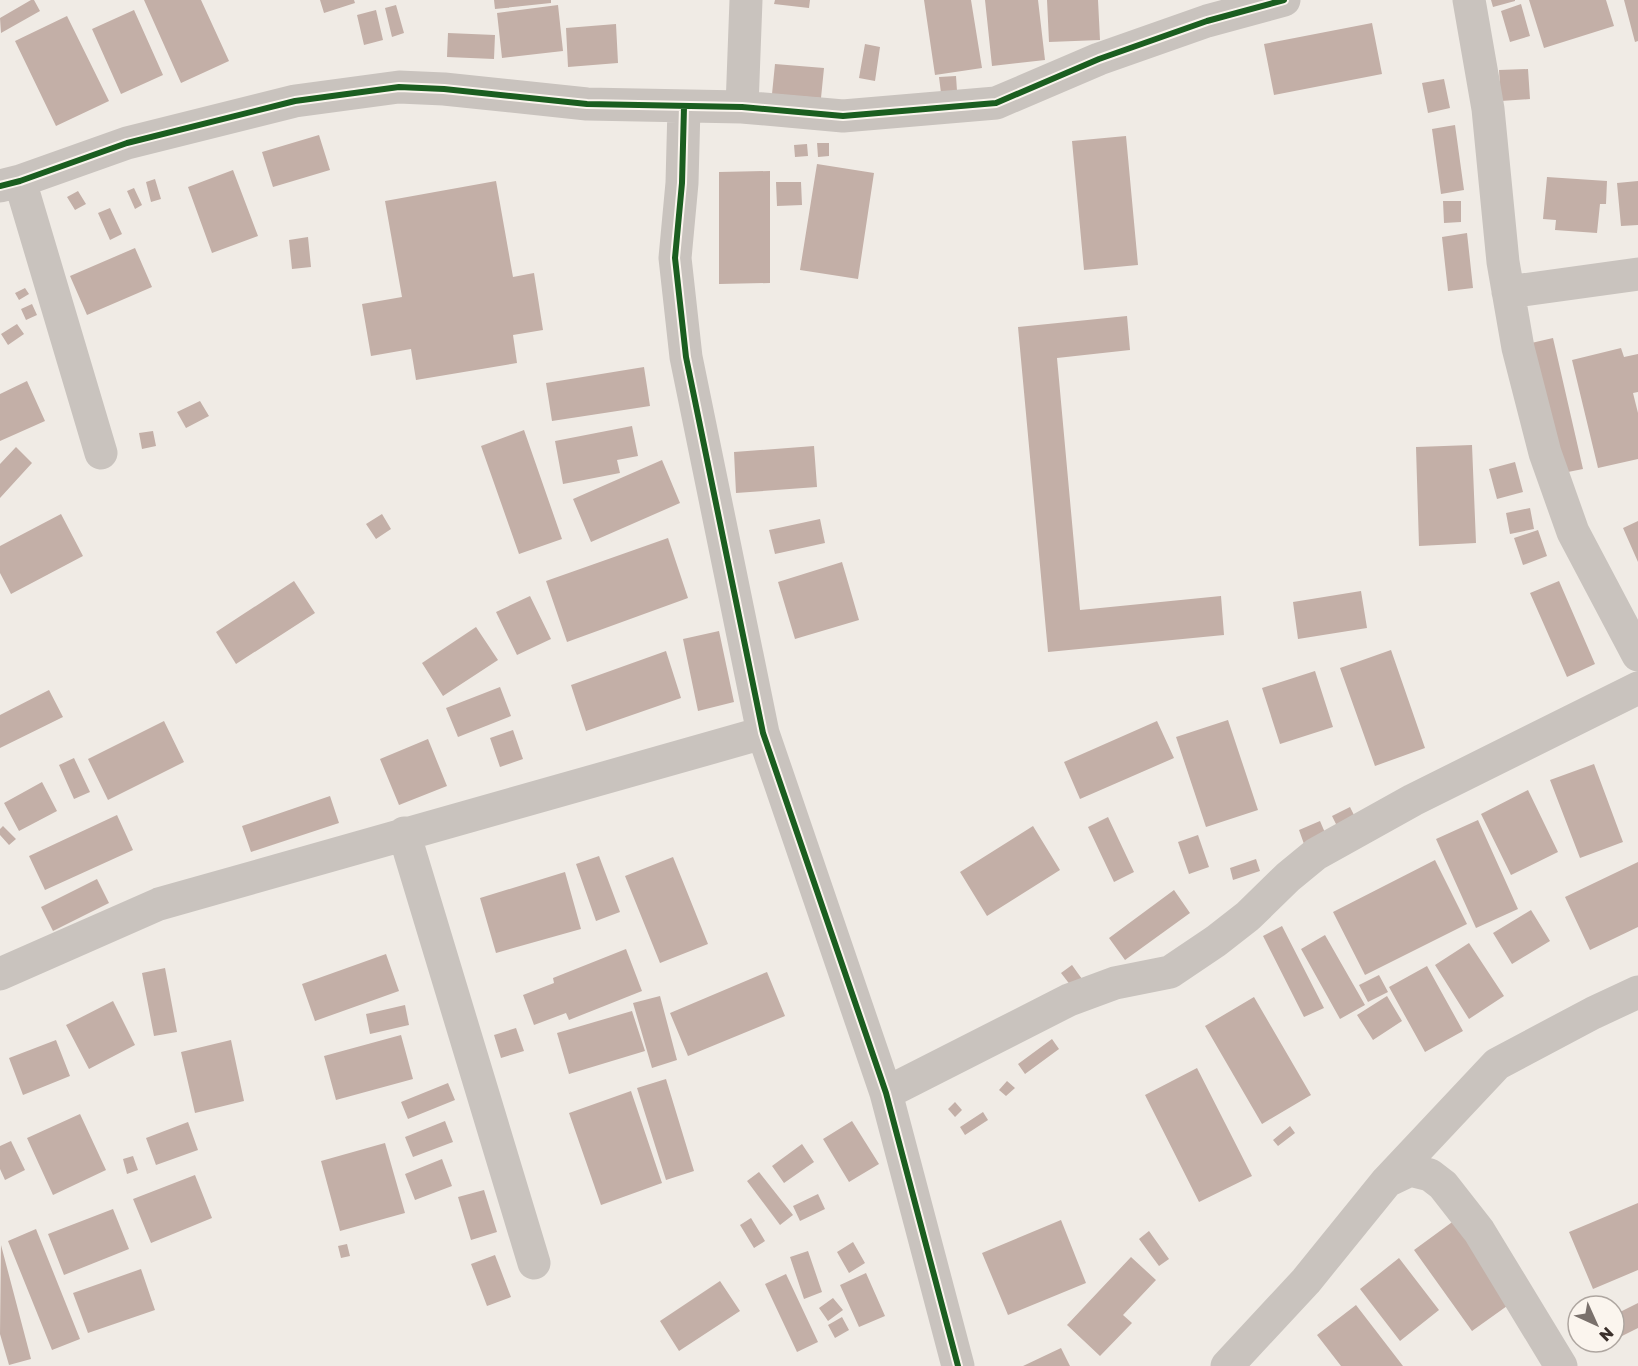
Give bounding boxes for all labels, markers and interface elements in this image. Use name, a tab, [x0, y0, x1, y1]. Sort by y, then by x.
north arrow	[1566, 1294, 1626, 1354]
text: N	[1595, 1323, 1618, 1346]

